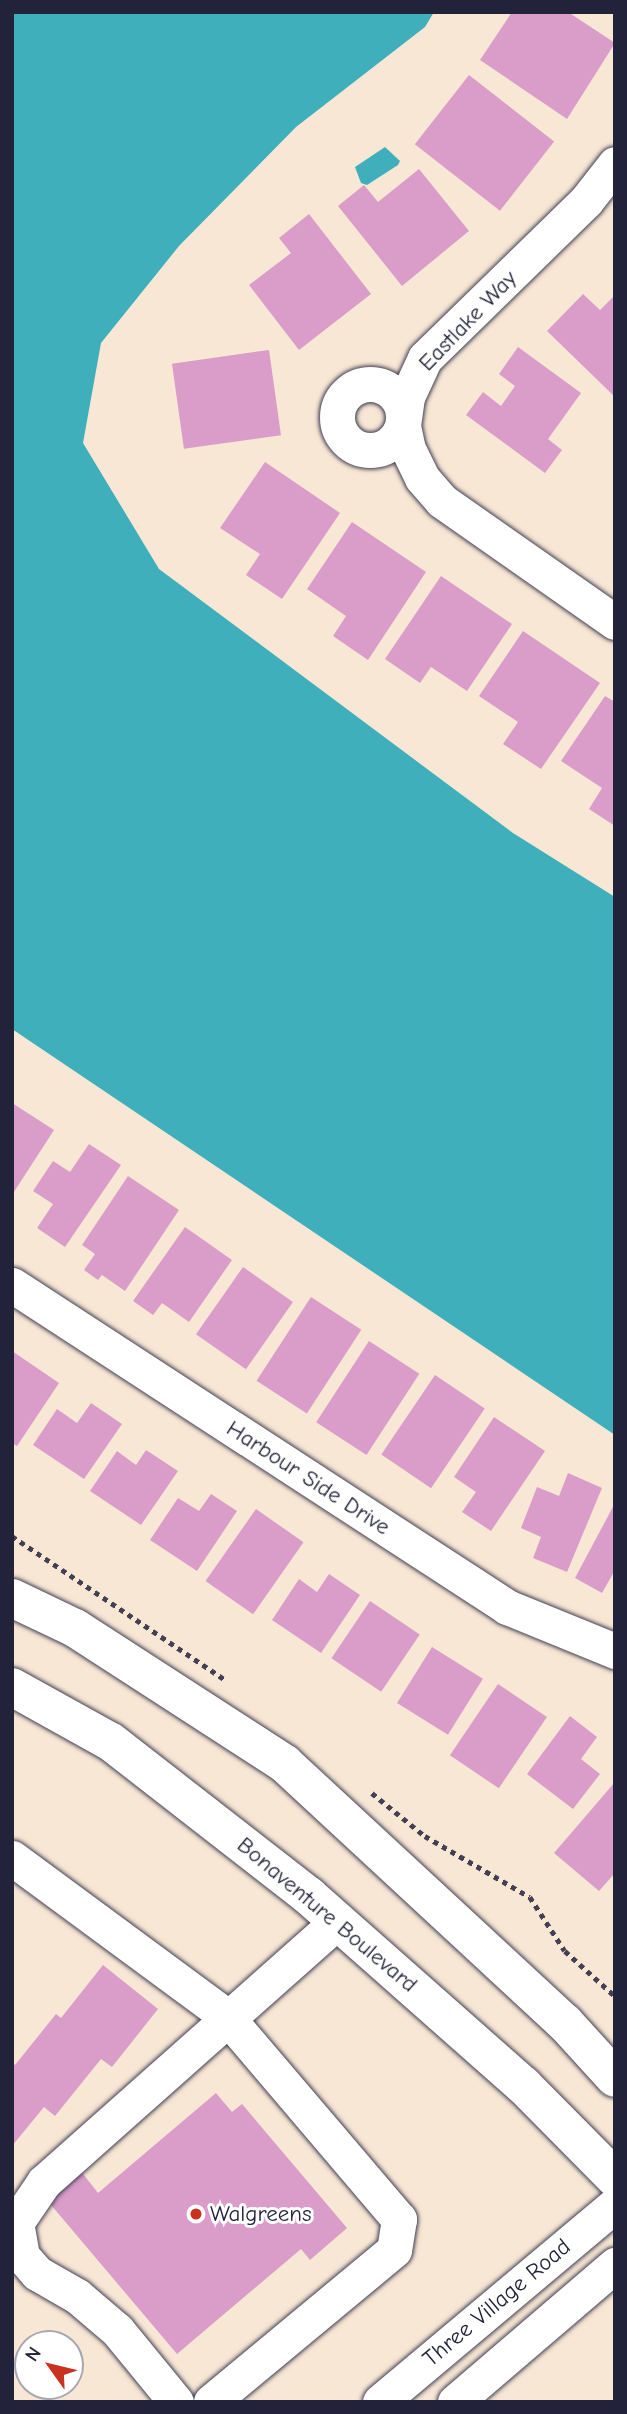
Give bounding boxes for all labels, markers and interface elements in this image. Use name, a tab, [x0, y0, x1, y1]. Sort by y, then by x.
street label: Eastlake Way	[413, 265, 523, 377]
street label: Harbour Side Drive	[221, 1415, 395, 1541]
street label: Bonaventure Boulevard	[231, 1831, 423, 1999]
place label: Walgreens	[210, 2200, 311, 2228]
marker: Walgreens	[188, 2206, 204, 2222]
street label: Three Village Road	[418, 2233, 576, 2373]
north arrow	[14, 2330, 84, 2400]
text: N	[21, 2343, 46, 2366]

